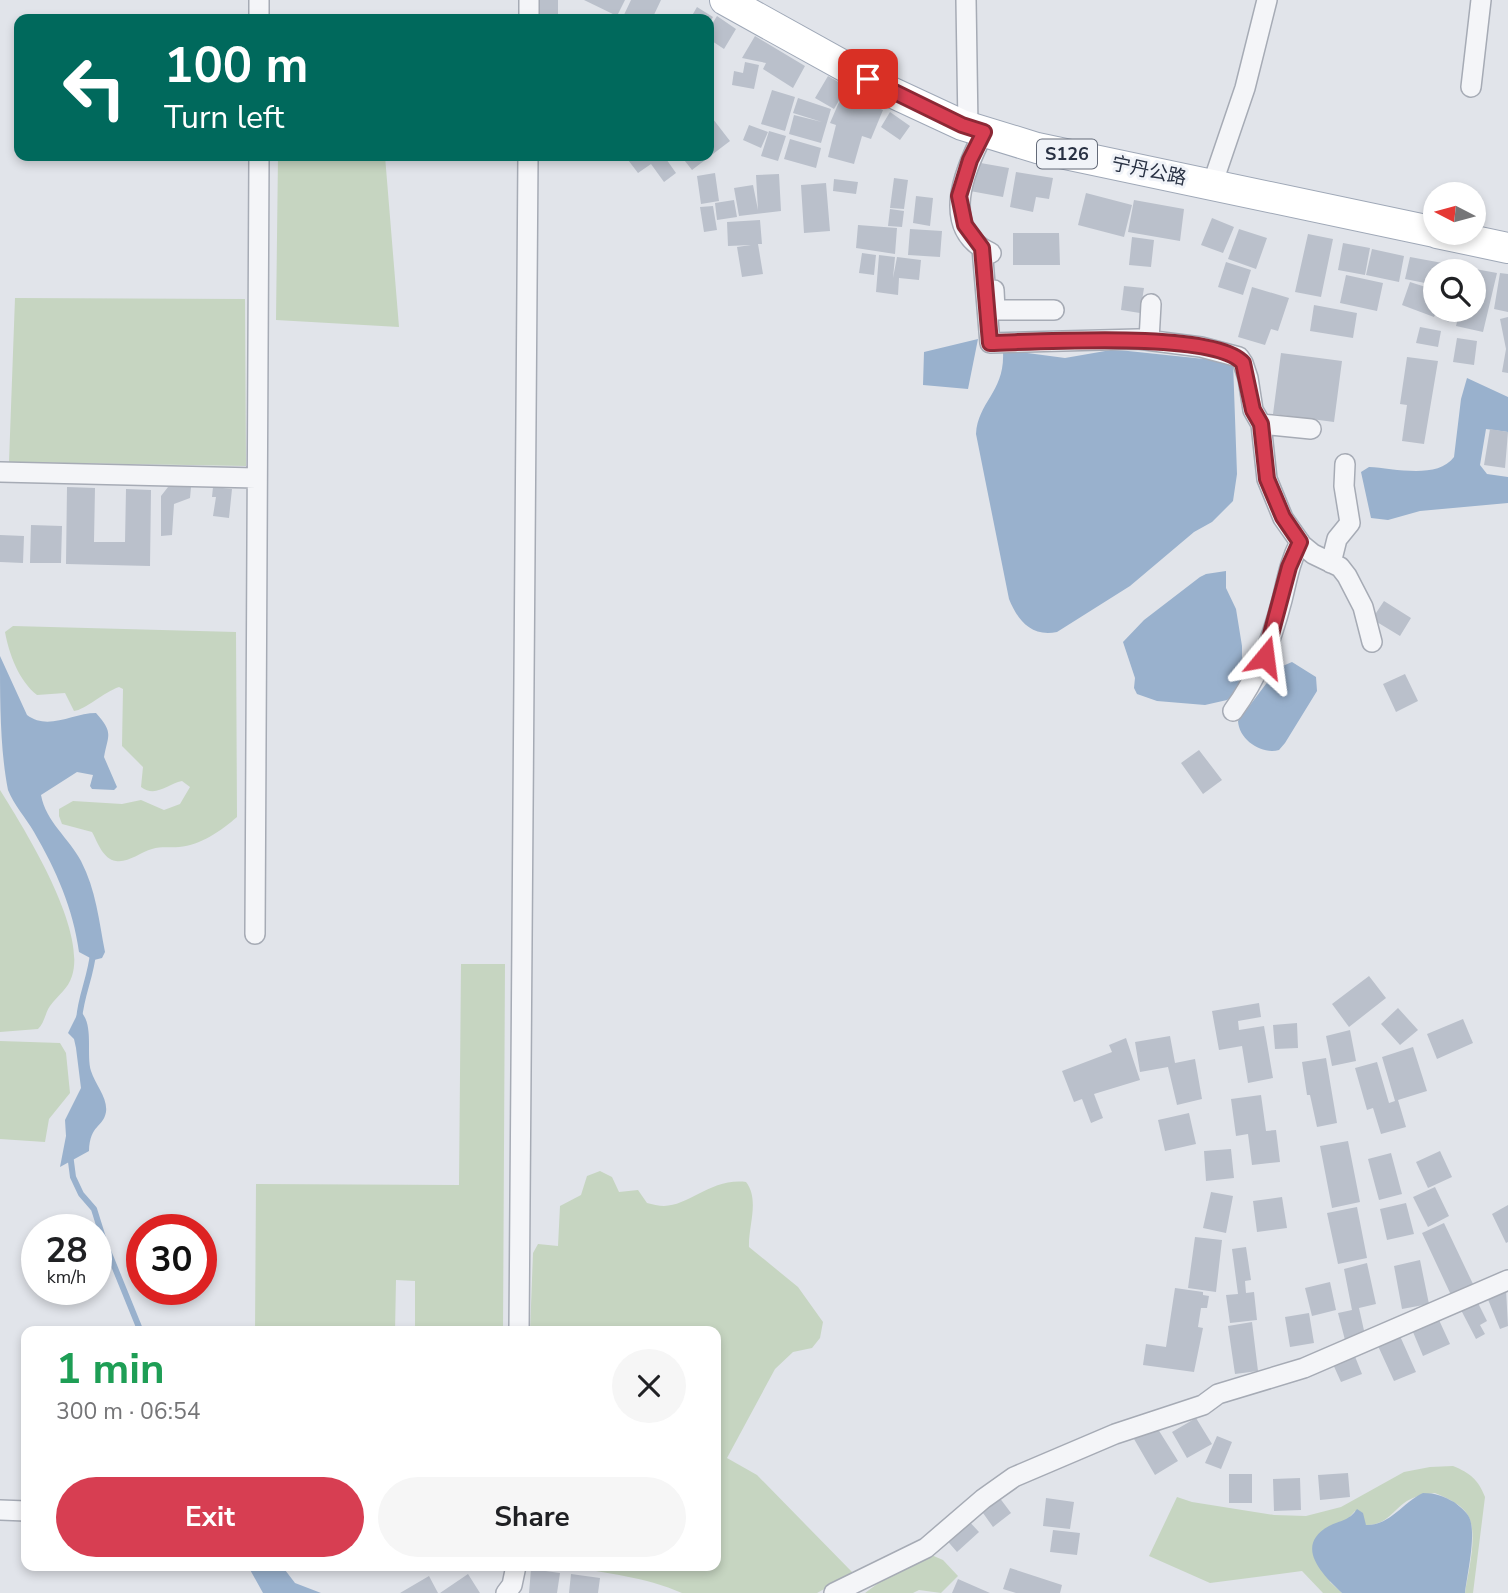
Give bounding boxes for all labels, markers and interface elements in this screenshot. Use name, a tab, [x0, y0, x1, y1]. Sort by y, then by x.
text: 100 m	[164, 32, 308, 99]
icon: left	[49, 42, 140, 133]
pin	[838, 49, 898, 109]
icon: arrive	[849, 60, 887, 98]
text: Turn left	[164, 96, 284, 139]
road number: S126	[1037, 140, 1097, 168]
street label: 宁丹公路	[1109, 150, 1189, 192]
north arrow	[1423, 182, 1486, 245]
map controls	[1423, 182, 1486, 322]
button: search	[1423, 259, 1486, 322]
position arrow	[1228, 620, 1302, 694]
speed limit sign: 30	[126, 1214, 217, 1305]
text: 28	[45, 1227, 88, 1274]
text: km/h	[47, 1265, 86, 1289]
text: 1 min	[56, 1341, 165, 1398]
button: close	[612, 1349, 686, 1423]
text: 300 m · 06:54	[56, 1396, 201, 1427]
button: Exit	[56, 1477, 364, 1557]
button: Share	[378, 1477, 686, 1557]

